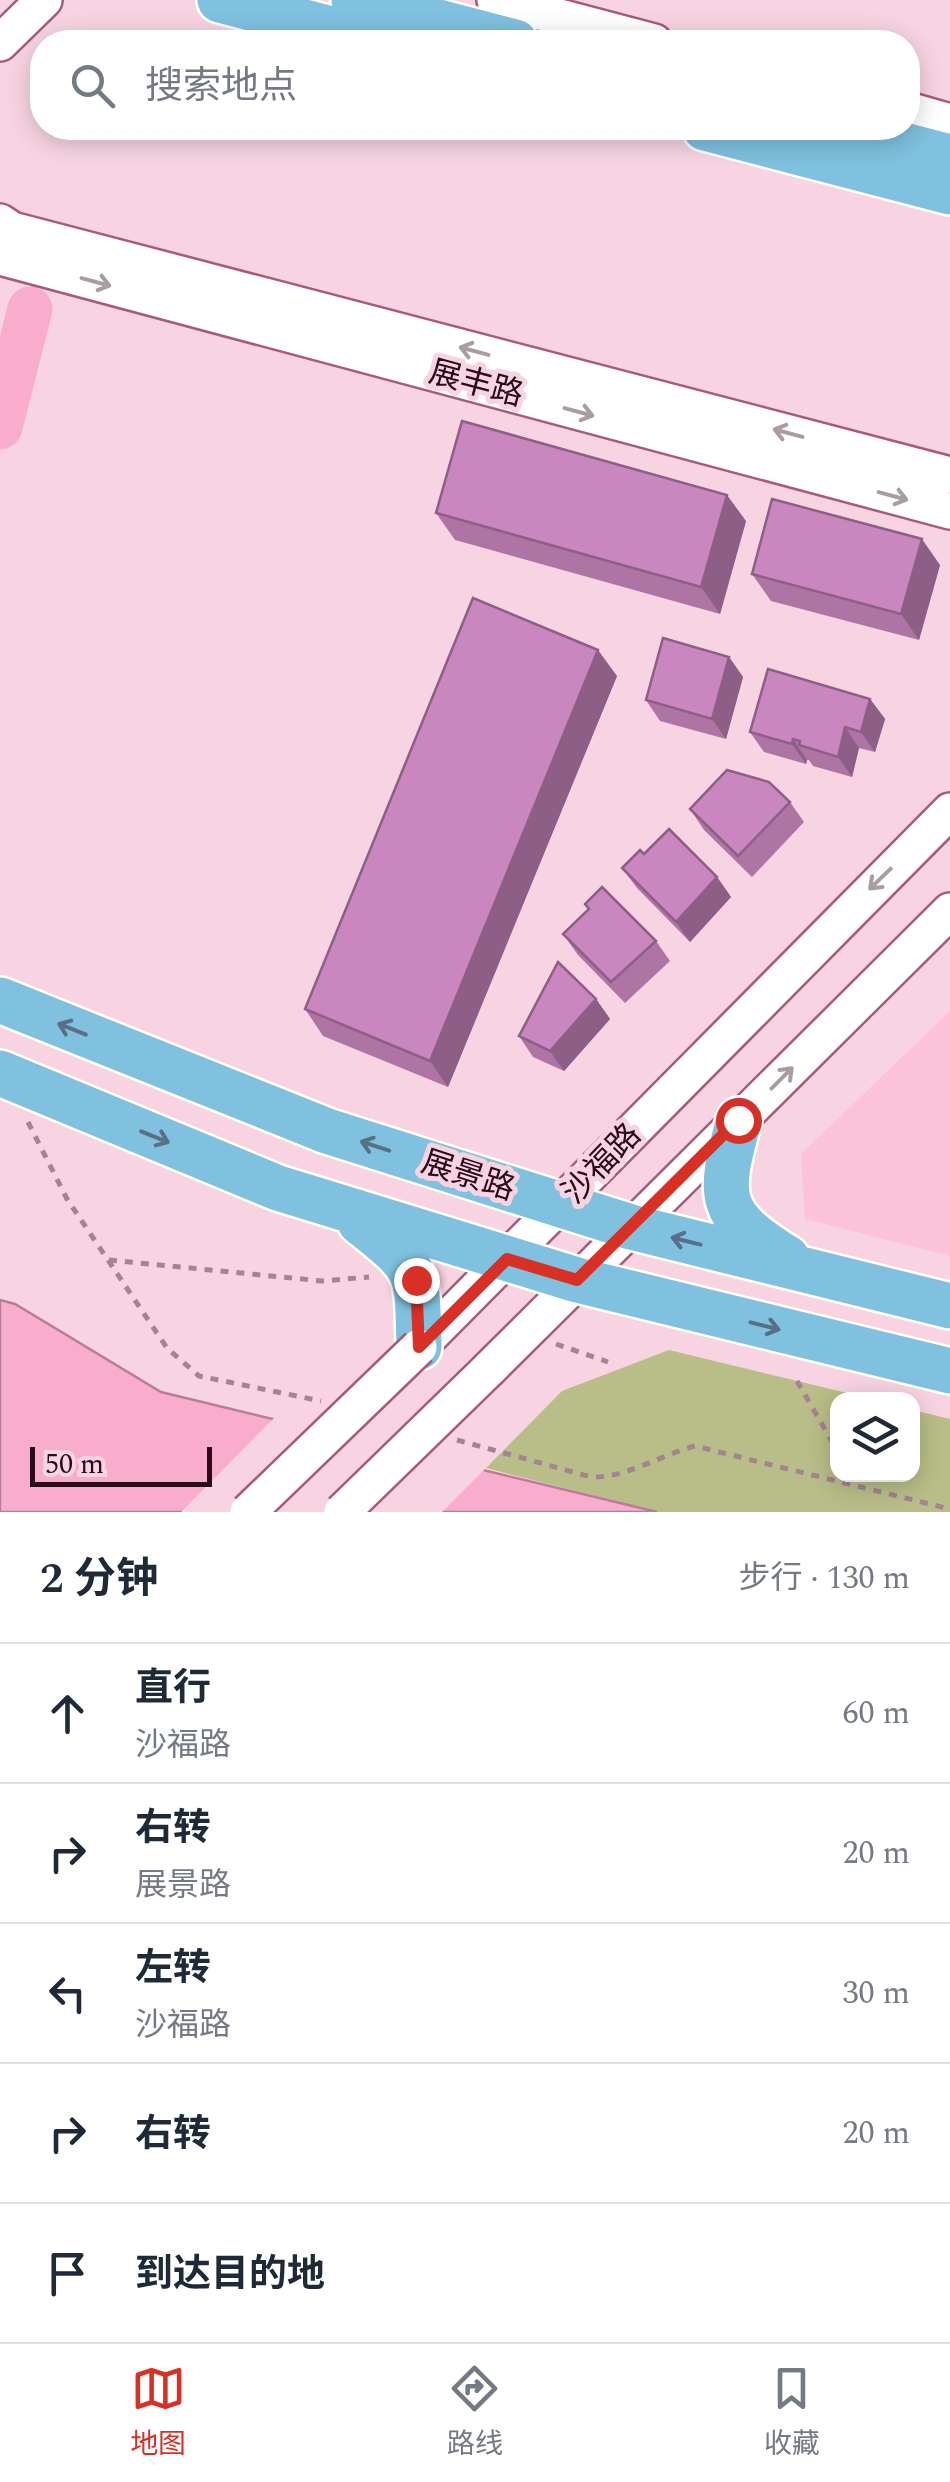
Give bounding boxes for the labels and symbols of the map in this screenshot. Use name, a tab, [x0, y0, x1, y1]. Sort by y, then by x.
one-way arrow	[80, 274, 111, 293]
one-way arrow	[458, 340, 490, 359]
street label: 展丰路	[423, 348, 529, 420]
one-way arrow	[563, 403, 594, 422]
one-way arrow	[773, 423, 805, 441]
one-way arrow	[877, 487, 908, 506]
one-way arrow	[869, 867, 893, 891]
one-way arrow	[57, 1018, 88, 1036]
one-way arrow	[769, 1066, 793, 1090]
route start	[716, 1098, 762, 1144]
street label: 沙福路	[551, 1112, 653, 1216]
one-way arrow	[139, 1129, 170, 1147]
one-way arrow	[359, 1136, 391, 1154]
street label: 展景路	[415, 1138, 521, 1214]
one-way arrow	[670, 1231, 702, 1249]
route end	[394, 1258, 440, 1304]
one-way arrow	[748, 1318, 780, 1336]
scale bar	[30, 1442, 212, 1486]

